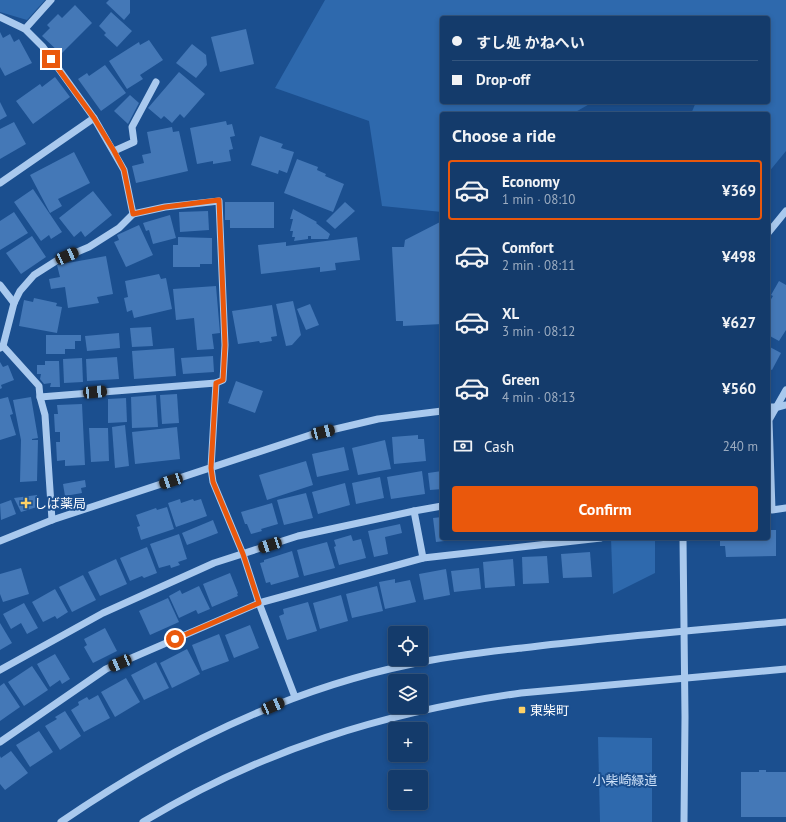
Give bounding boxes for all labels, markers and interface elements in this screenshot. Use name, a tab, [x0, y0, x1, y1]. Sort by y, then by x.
text: すし処 かねへい	[476, 33, 585, 52]
route end	[42, 50, 60, 68]
text: Drop-off	[476, 70, 530, 89]
text: Choose a ride	[452, 124, 556, 147]
icon: car	[454, 172, 490, 208]
text: Economy	[502, 172, 560, 191]
text: ¥369	[722, 181, 756, 200]
text: 1 min · 08:10	[502, 191, 575, 208]
icon: car	[454, 238, 490, 274]
text: Comfort	[502, 238, 554, 257]
car	[54, 246, 80, 266]
text: ¥498	[722, 247, 756, 266]
text: 2 min · 08:11	[502, 257, 575, 274]
icon: car	[454, 304, 490, 340]
text: XL	[502, 304, 519, 323]
text: ¥627	[722, 313, 756, 332]
text: 3 min · 08:12	[502, 323, 575, 340]
icon: car	[454, 370, 490, 406]
text: Green	[502, 370, 540, 389]
text: ¥560	[722, 379, 756, 398]
car	[83, 385, 107, 399]
text: 4 min · 08:13	[502, 389, 575, 406]
car	[310, 423, 336, 441]
icon: cash	[452, 435, 474, 457]
text: Cash	[484, 437, 514, 456]
text: 240 m	[723, 438, 758, 455]
car	[158, 472, 184, 490]
button: Confirm	[452, 486, 758, 532]
place label: しば薬局	[34, 495, 86, 512]
marker: しば薬局	[21, 498, 31, 508]
car	[257, 536, 283, 554]
map controls	[388, 626, 428, 810]
button: locate	[388, 626, 428, 666]
route start	[166, 630, 184, 648]
car	[107, 653, 133, 673]
button: layers	[388, 674, 428, 714]
car	[260, 696, 286, 716]
place label: 東柴町	[530, 702, 569, 719]
marker: 東柴町	[517, 705, 527, 715]
button: +	[388, 722, 428, 762]
button: −	[388, 770, 428, 810]
park label: 小柴崎緑道	[592, 772, 658, 789]

